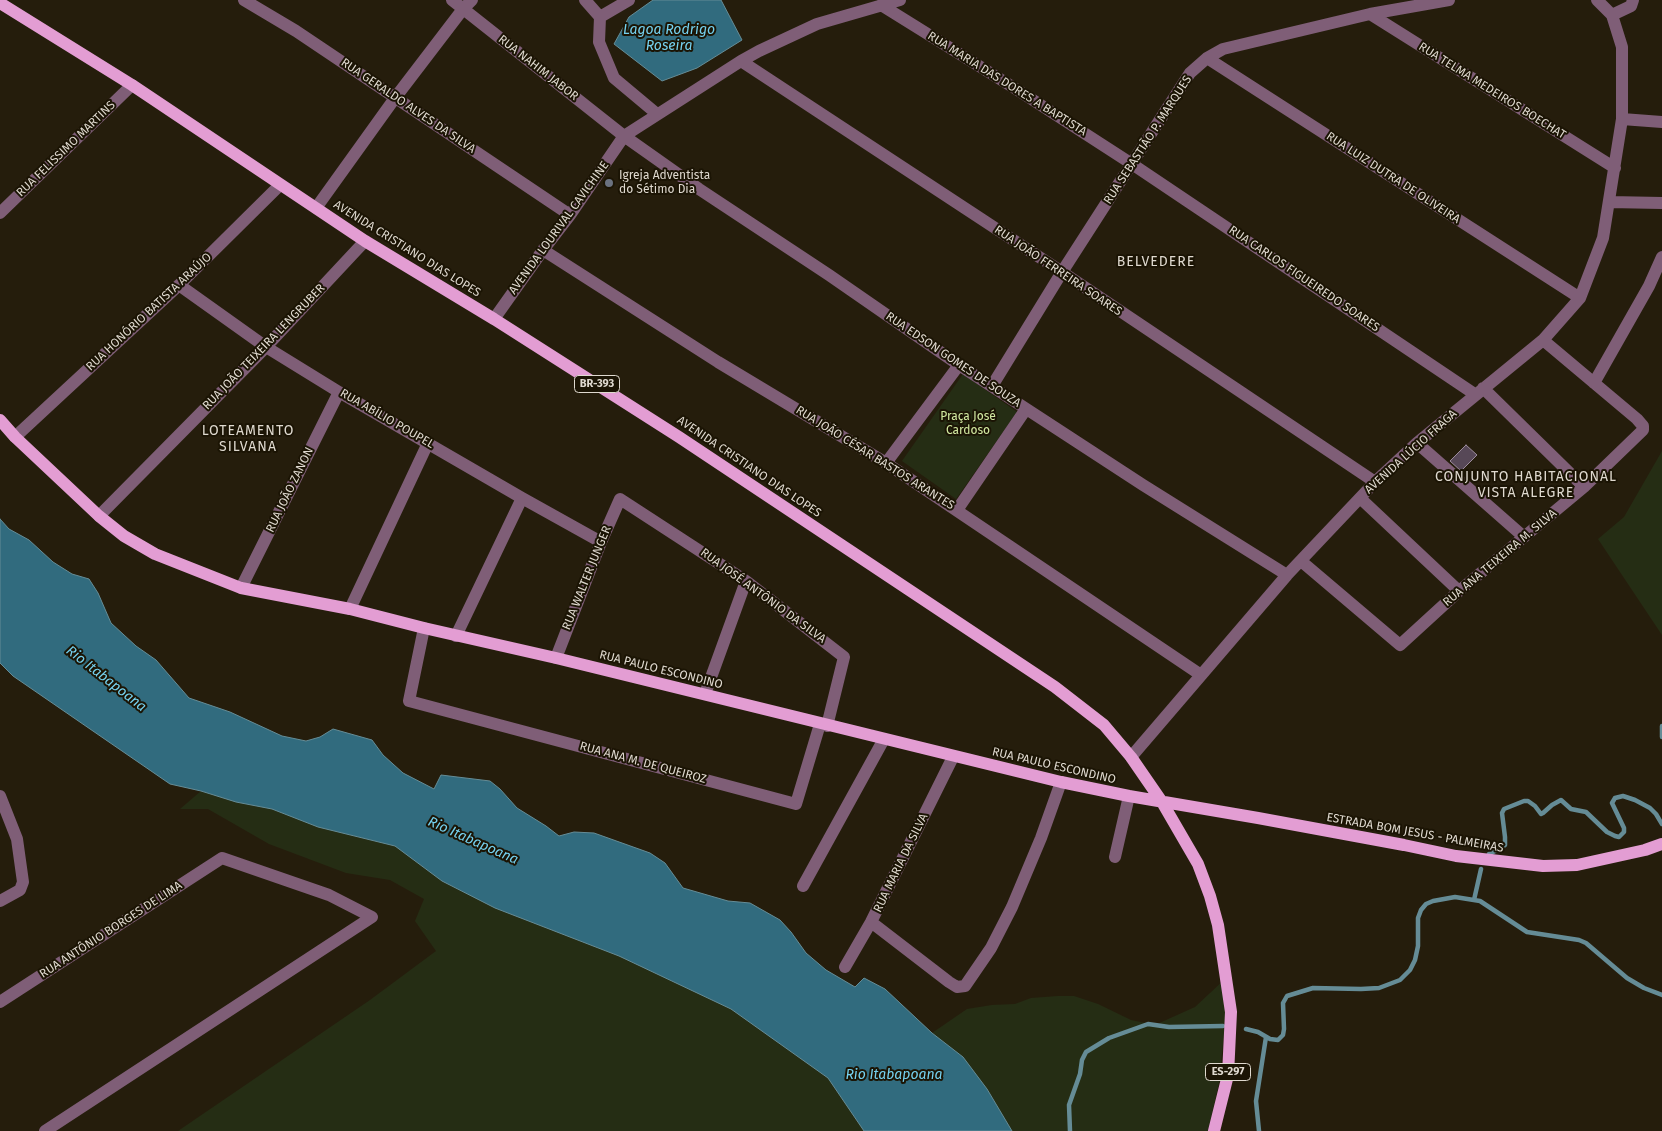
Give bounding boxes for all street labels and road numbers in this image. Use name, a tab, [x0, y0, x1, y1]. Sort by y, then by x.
street label: RUA MARIA DAS DORES A BAPTISTA	[925, 29, 1089, 139]
street label: RUA NAHIM JABOR	[495, 32, 581, 104]
street label: RUA TELMA MEDEIROS BOECHAT	[1416, 40, 1568, 142]
street label: RUA GERALDO ALVES DA SILVA	[338, 56, 478, 156]
street label: RUA SEBASTIÃO P. MARQUES	[1101, 73, 1195, 207]
street label: RUA FELISSIMO MARTINS	[14, 98, 118, 200]
street label: RUA LUIZ DUTRA DE OLIVEIRA	[1323, 129, 1463, 227]
street label: AVENIDA LOURIVAL CAVICHINE	[506, 159, 612, 297]
street label: AVENIDA CRISTIANO DIAS LOPES	[331, 198, 483, 300]
street label: RUA JOÃO FERREIRA SOARES	[991, 223, 1125, 319]
street label: RUA CARLOS FIGUEIREDO SOARES	[1226, 223, 1382, 335]
street label: RUA HONÓRIO BATISTA ARAÚJO	[83, 250, 215, 374]
street label: RUA JOÃO TEIXEIRA LENGRUBER	[200, 281, 328, 413]
street label: RUA EDSON GOMES DE SOUZA	[883, 309, 1023, 411]
road number: BR-393	[574, 376, 620, 392]
street label: RUA ABÍLIO POUPEL	[337, 386, 437, 452]
street label: RUA JOÃO CÉSAR BASTOS ARANTES	[793, 403, 957, 513]
street label: AVENIDA LÚCIO FRAGA	[1362, 407, 1460, 497]
street label: AVENIDA CRISTIANO DIAS LOPES	[674, 413, 824, 521]
street label: RUA JOÃO ZANON	[263, 445, 317, 535]
street label: RUA ANA TEIXEIRA M. SILVA	[1440, 506, 1560, 610]
street label: RUA WALTER JUNGER	[560, 524, 614, 632]
street label: RUA JOSÉ ANTÔNIO DA SILVA	[697, 546, 829, 646]
street label: RUA PAULO ESCONDINO	[598, 648, 724, 692]
street label: RUA ANA M. DE QUEIROZ	[578, 739, 708, 787]
street label: RUA PAULO ESCONDINO	[991, 745, 1117, 787]
street label: ESTRADA BOM JESUS - PALMEIRAS	[1325, 810, 1505, 856]
street label: RUA MARIA DA SILVA	[871, 811, 931, 915]
street label: RUA ANTÔNIO BORGES DE LIMA	[37, 879, 185, 981]
road number: ES-297	[1206, 1064, 1250, 1080]

